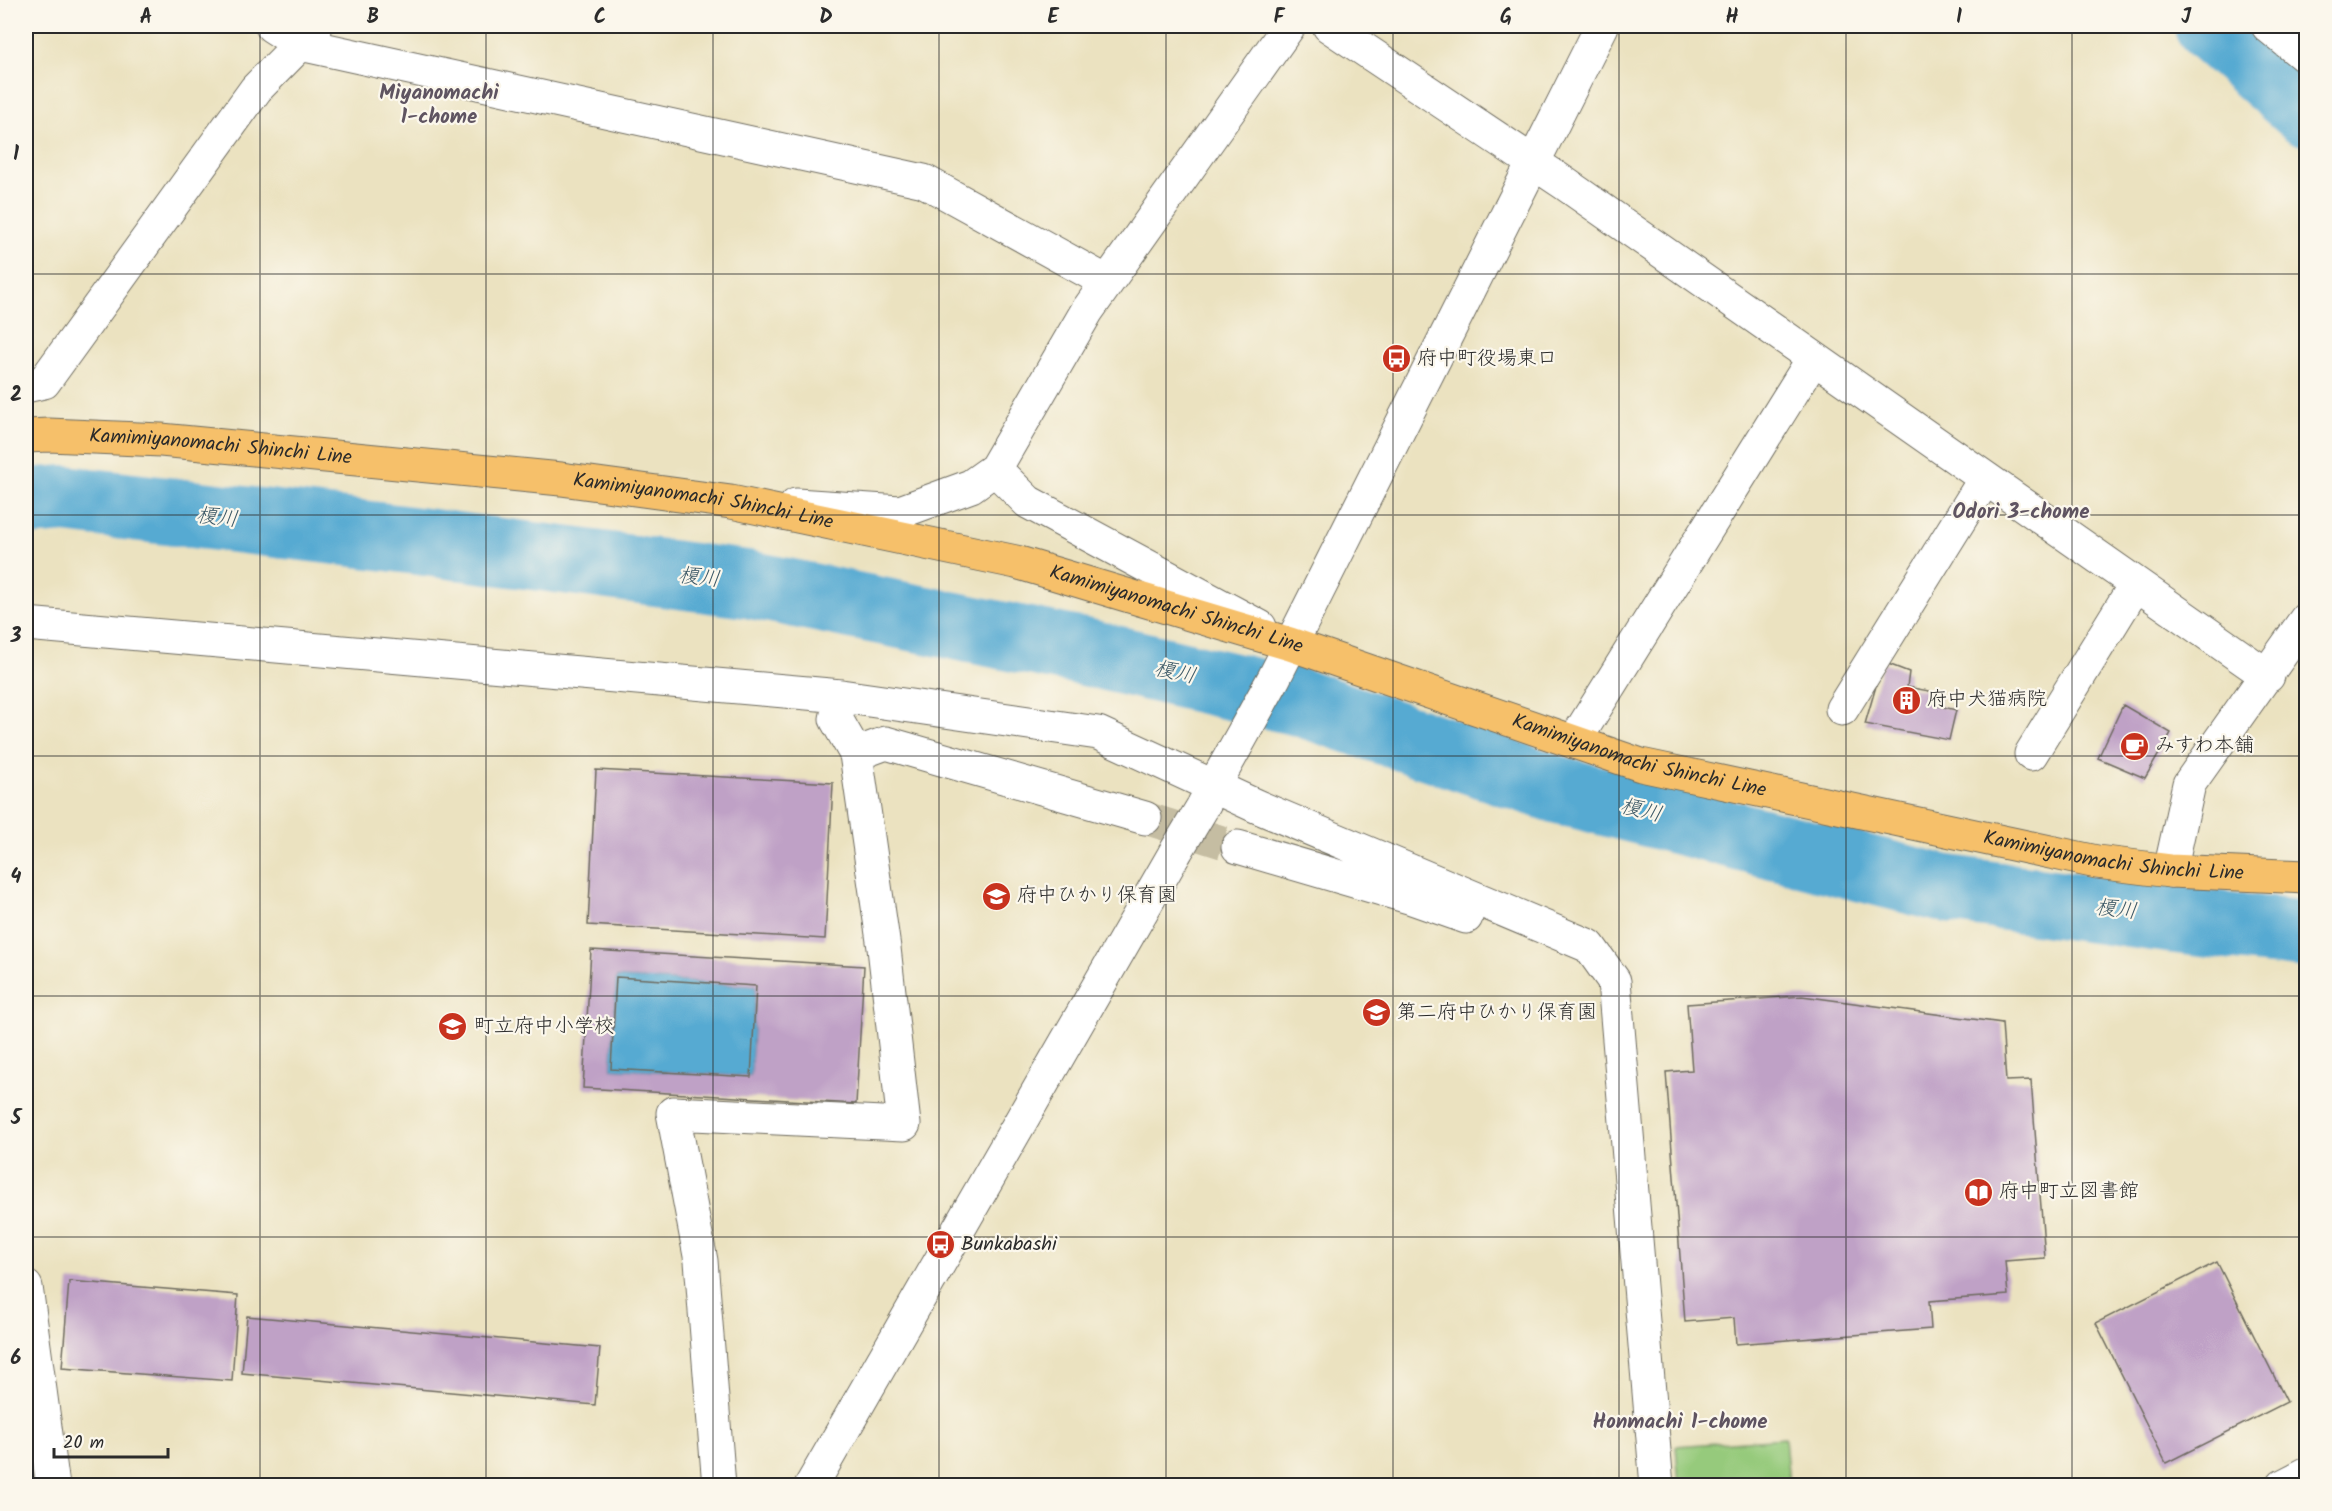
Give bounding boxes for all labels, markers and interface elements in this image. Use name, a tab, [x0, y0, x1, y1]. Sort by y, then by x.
text: A	[140, 2, 152, 34]
text: B	[367, 2, 379, 34]
text: C	[594, 2, 606, 34]
text: D	[819, 2, 833, 34]
text: E	[1047, 2, 1059, 34]
text: F	[1274, 2, 1286, 34]
text: G	[1500, 2, 1512, 34]
text: H	[1725, 2, 1739, 34]
text: I	[1956, 2, 1962, 34]
text: J	[2181, 2, 2192, 34]
district label: Miyanomachi 1-chome	[379, 77, 499, 134]
text: 1	[13, 139, 19, 171]
bus stop icon: 府中町役場東口	[1380, 343, 1412, 375]
place label: 府中町役場東口	[1417, 343, 1557, 375]
text: 2	[10, 380, 22, 412]
street label: Kamimiyanomachi Shinchi Line	[88, 421, 353, 475]
street label: Kamimiyanomachi Shinchi Line	[571, 465, 836, 539]
district label: Odori 3-chome	[1953, 496, 2089, 529]
water label: 榎川	[194, 499, 240, 537]
street label: Kamimiyanomachi Shinchi Line	[1045, 557, 1307, 663]
water label: 榎川	[676, 559, 722, 597]
text: 3	[10, 621, 22, 653]
water label: 榎川	[1151, 652, 1199, 694]
building icon: 府中犬猫病院	[1890, 684, 1922, 716]
place label: 府中犬猫病院	[1927, 684, 2047, 716]
street label: Kamimiyanomachi Shinchi Line	[1507, 706, 1769, 807]
cafe icon: みすわ本舗	[2118, 730, 2150, 762]
place label: みすわ本舗	[2155, 730, 2254, 762]
water label: 榎川	[1617, 790, 1665, 832]
street label: Kamimiyanomachi Shinchi Line	[1980, 822, 2245, 890]
text: 4	[11, 862, 22, 894]
school or university icon: 府中ひかり保育園	[980, 880, 1012, 912]
place label: 府中ひかり保育園	[1017, 880, 1177, 912]
water label: 榎川	[2093, 891, 2139, 929]
school or university icon: 第二府中ひかり保育園	[1360, 997, 1392, 1029]
place label: 第二府中ひかり保育園	[1397, 997, 1597, 1029]
school or university icon: 町立府中小学校	[437, 1011, 469, 1043]
place label: 町立府中小学校	[474, 1011, 614, 1043]
text: 5	[10, 1103, 23, 1135]
library icon: 府中町立図書館	[1962, 1176, 1994, 1208]
place label: 府中町立図書館	[1999, 1176, 2139, 1208]
bus stop icon: Bunkabashi	[924, 1229, 956, 1261]
place label: Bunkabashi	[961, 1229, 1058, 1261]
text: 6	[11, 1343, 22, 1375]
district label: Honmachi 1-chome	[1592, 1406, 1768, 1439]
scale bar	[54, 1421, 168, 1459]
text: 20 m	[63, 1429, 104, 1458]

